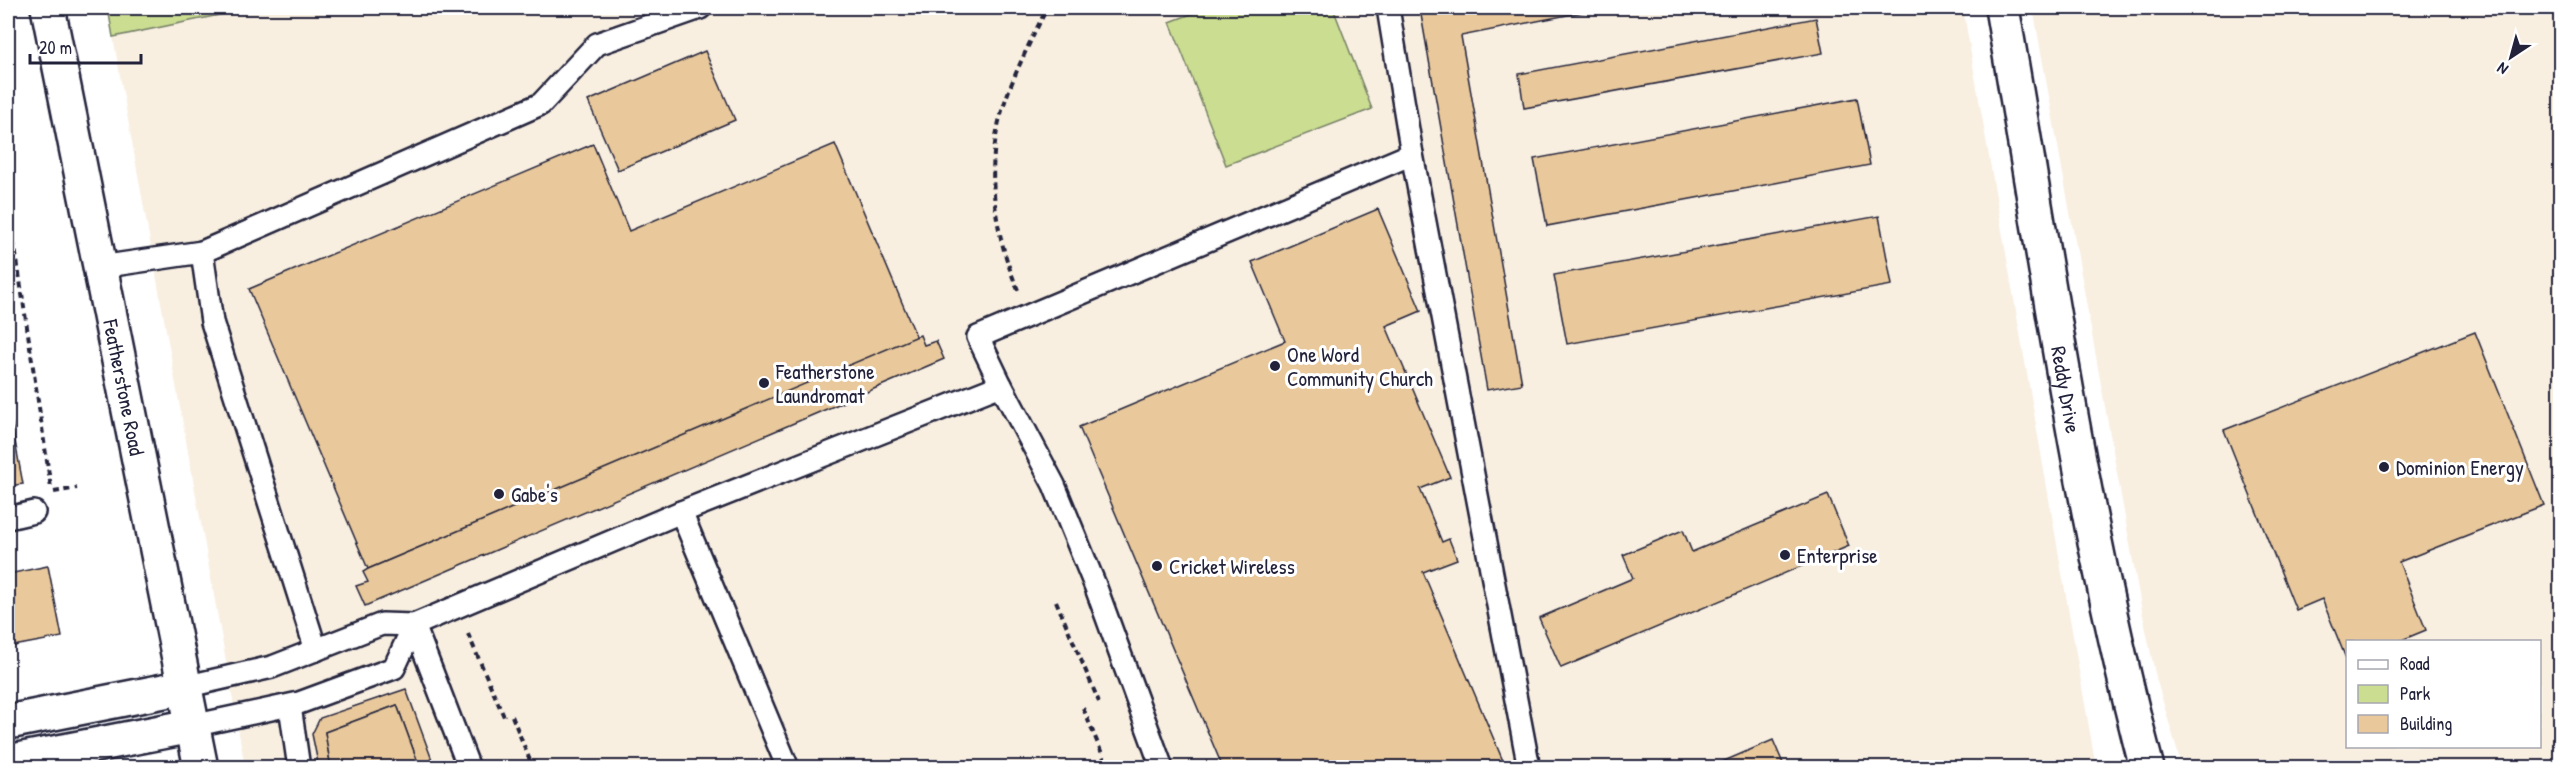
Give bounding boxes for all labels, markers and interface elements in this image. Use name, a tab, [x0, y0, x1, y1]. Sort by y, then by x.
scale bar	[30, 27, 141, 65]
north arrow	[2481, 27, 2541, 87]
text: 20 m	[39, 35, 72, 60]
text: N	[2492, 57, 2512, 81]
street label: Featherstone Road	[96, 316, 152, 458]
place label: One Word Community Church	[1287, 340, 1433, 393]
street label: Reddy Drive	[2045, 344, 2088, 435]
place label: Featherstone Laundromat	[775, 357, 875, 410]
marker: One Word Community Church	[1268, 359, 1282, 373]
marker: Featherstone Laundromat	[757, 376, 771, 390]
place label: Dominion Energy	[2396, 453, 2524, 482]
marker: Dominion Energy	[2377, 460, 2391, 474]
place label: Gabe's	[511, 480, 558, 509]
marker: Gabe's	[492, 487, 506, 501]
place label: Enterprise	[1797, 541, 1878, 570]
marker: Enterprise	[1778, 548, 1792, 562]
place label: Cricket Wireless	[1169, 552, 1295, 581]
marker: Cricket Wireless	[1150, 559, 1164, 573]
legend	[2346, 640, 2541, 748]
text: Road	[2400, 651, 2430, 676]
text: Park	[2400, 681, 2431, 706]
text: Building	[2400, 711, 2452, 736]

